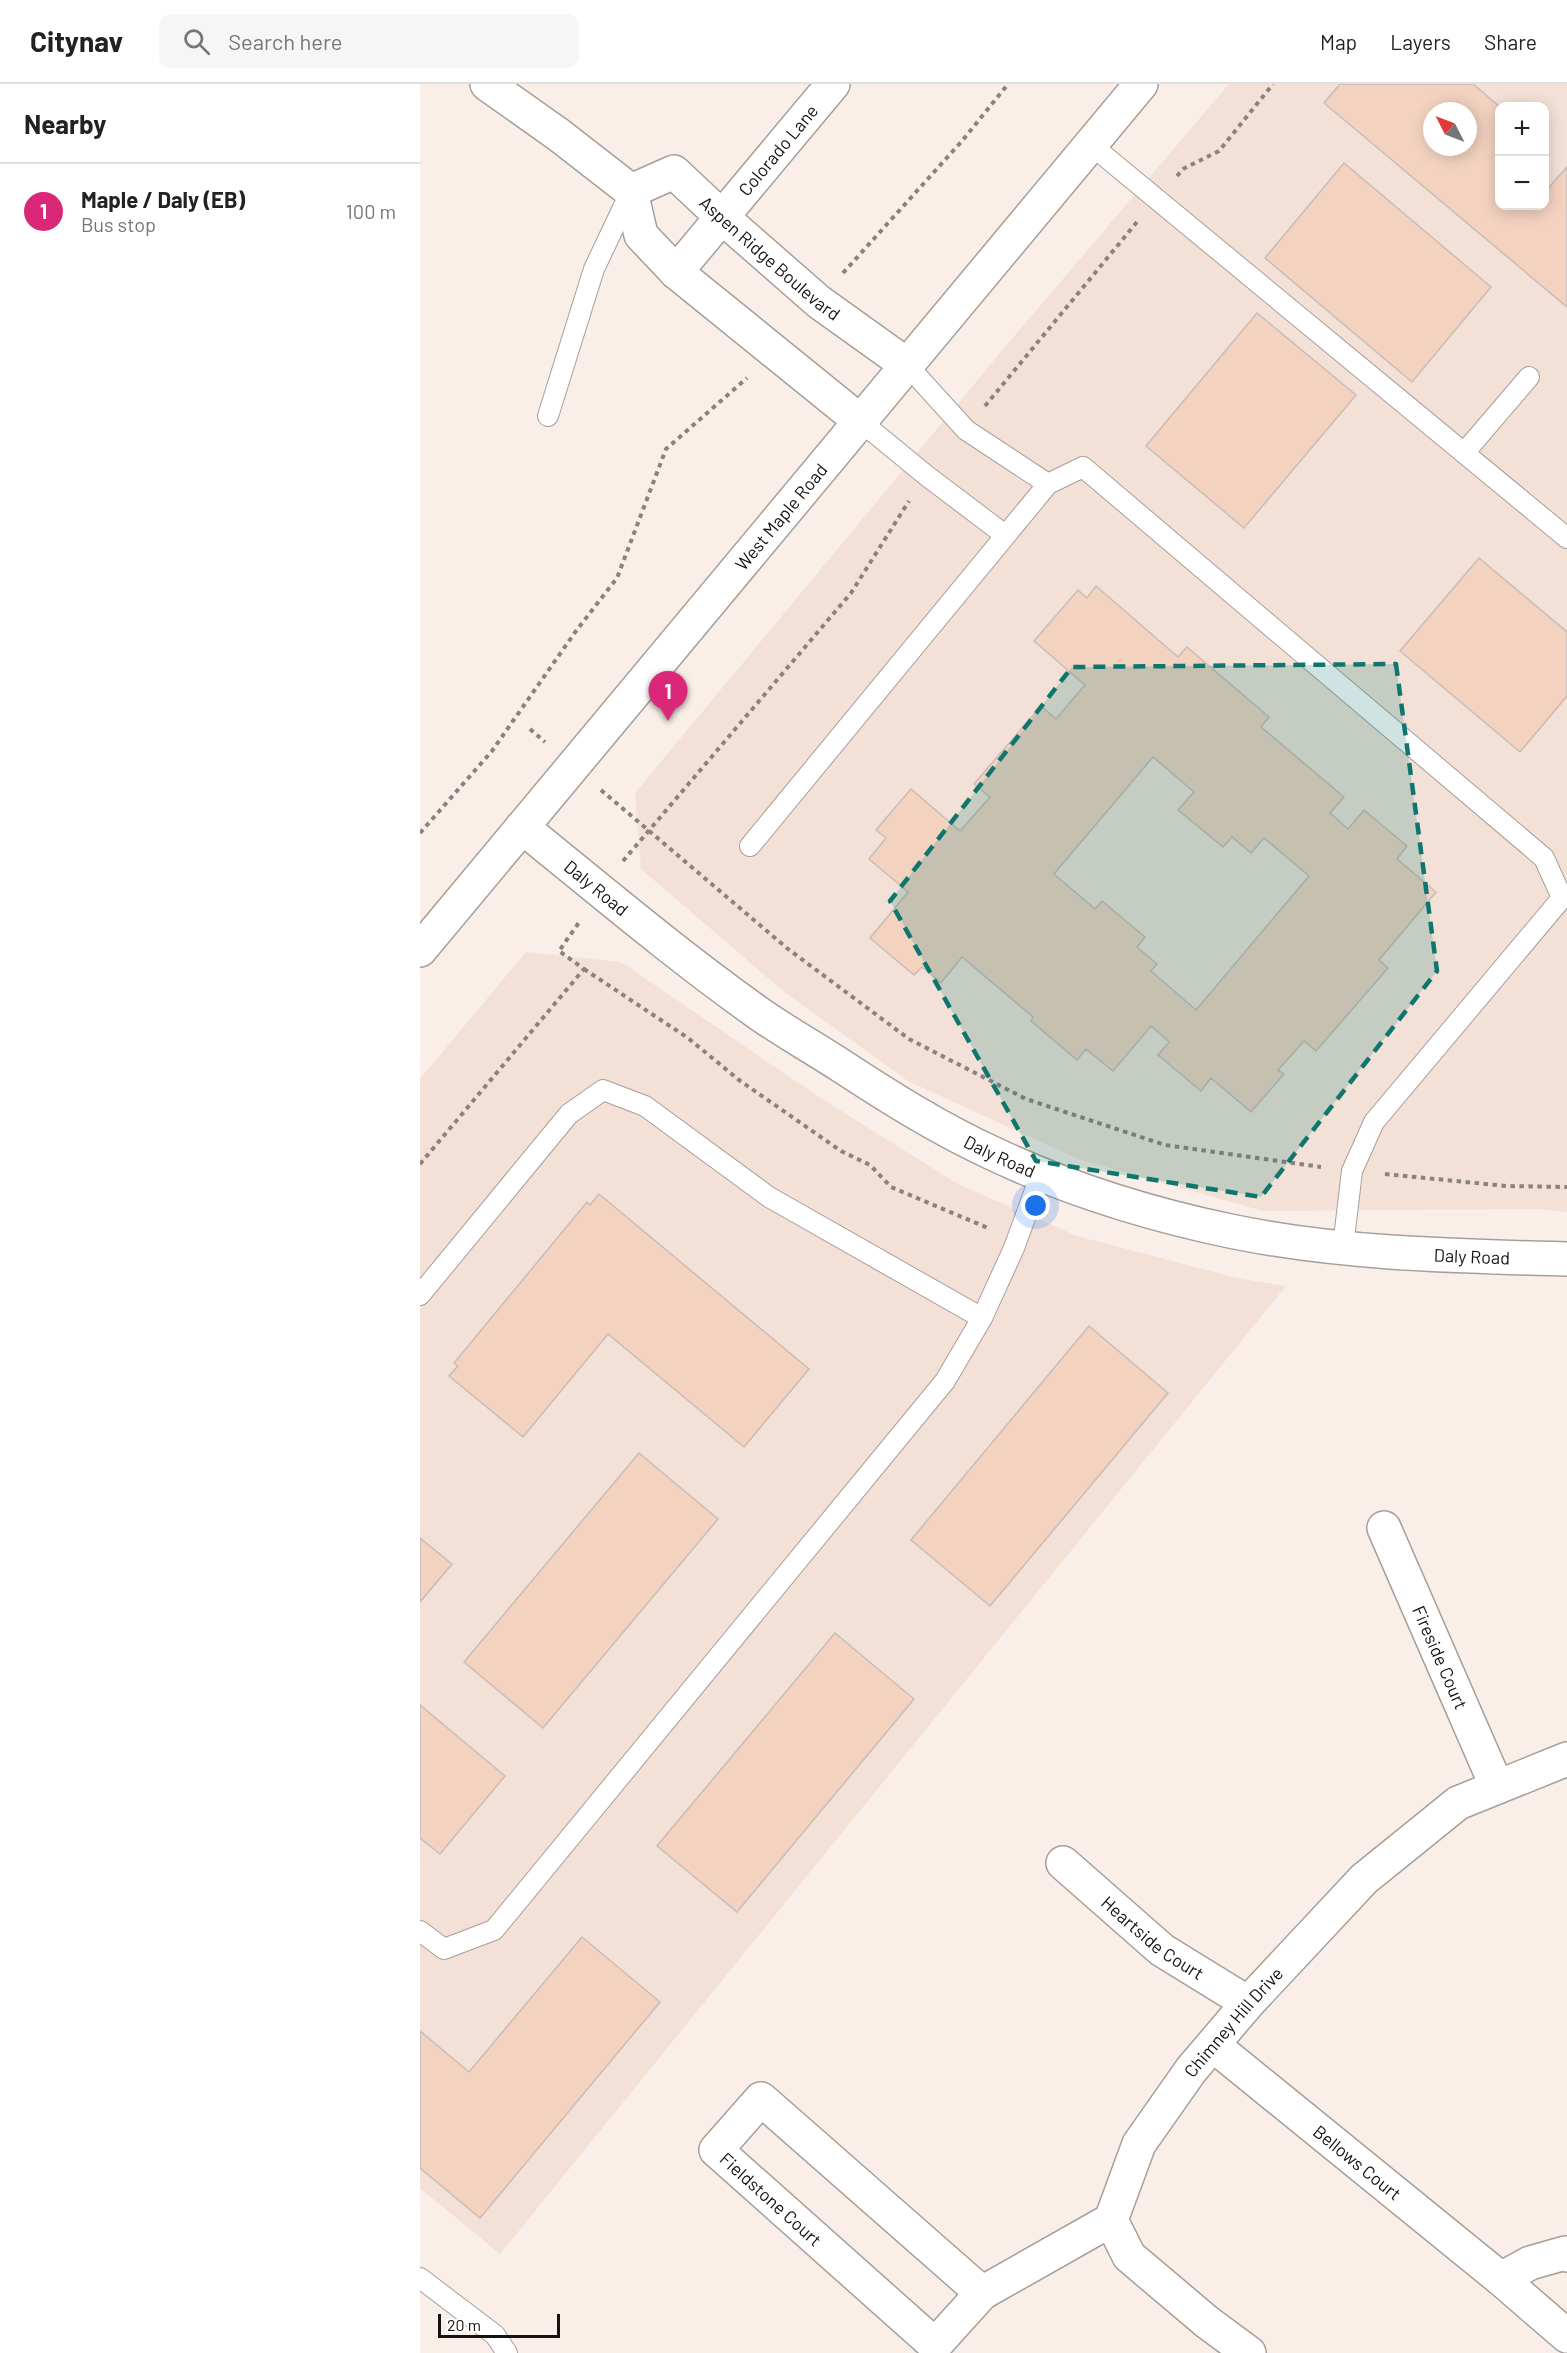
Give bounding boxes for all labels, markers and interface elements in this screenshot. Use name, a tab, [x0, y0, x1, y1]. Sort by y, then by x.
search box	[159, 14, 579, 68]
text: Citynav	[30, 24, 123, 58]
icon: search	[180, 25, 213, 58]
text: Search here	[228, 28, 343, 54]
text: Map	[1320, 29, 1357, 54]
text: Layers	[1390, 29, 1451, 54]
text: Share	[1484, 29, 1537, 54]
street label: Colorado Lane	[733, 100, 822, 200]
north arrow	[1423, 102, 1477, 156]
map controls	[1495, 102, 1549, 210]
button: +	[1495, 102, 1549, 156]
text: Nearby	[24, 108, 106, 139]
button: −	[1495, 156, 1549, 210]
text: Maple / Daly (EB)	[81, 186, 245, 212]
street label: Aspen Ridge Boulevard	[695, 191, 845, 325]
text: 1	[40, 199, 47, 223]
text: 100 m	[346, 199, 396, 223]
text: Bus stop	[81, 212, 156, 236]
street label: West Maple Road	[730, 459, 832, 574]
pin: 1	[648, 672, 688, 721]
street label: Daly Road	[560, 855, 633, 920]
street label: Daly Road	[960, 1130, 1039, 1182]
your location	[1021, 1191, 1050, 1220]
street label: Daly Road	[1433, 1244, 1510, 1268]
street label: Fireside Court	[1408, 1602, 1473, 1712]
street label: Heartside Court	[1097, 1891, 1208, 1984]
street label: Chimney Hill Drive	[1179, 1962, 1287, 2081]
street label: Bellows Court	[1309, 2120, 1406, 2205]
street label: Fieldstone Court	[715, 2147, 827, 2251]
scale bar	[438, 2311, 560, 2338]
text: 20 m	[447, 2315, 481, 2334]

